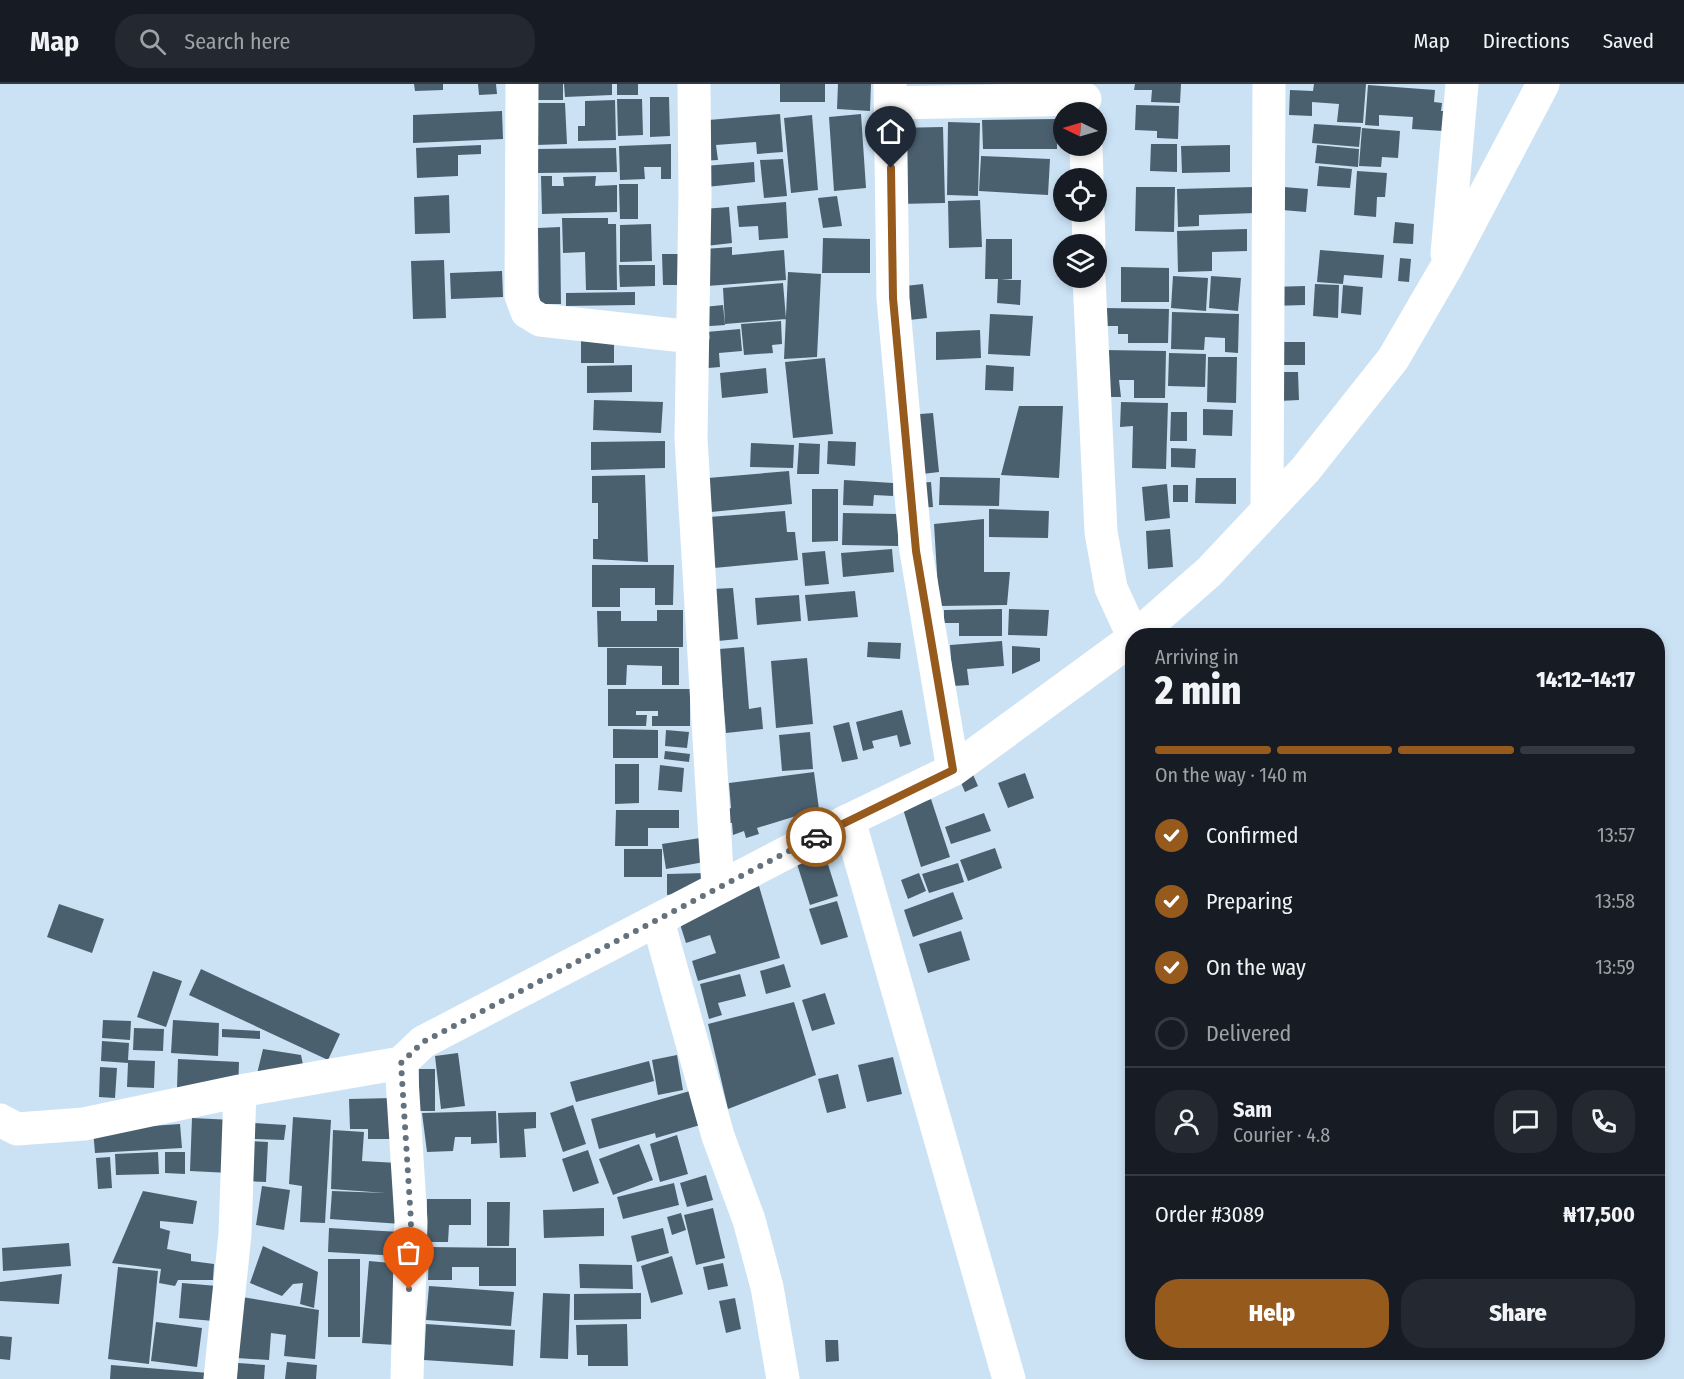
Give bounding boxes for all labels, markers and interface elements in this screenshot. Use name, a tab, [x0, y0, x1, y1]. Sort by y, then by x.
search box	[115, 14, 535, 68]
text: Map	[30, 25, 79, 58]
icon: search	[136, 25, 169, 58]
text: Search here	[184, 28, 290, 55]
text: Map	[1413, 28, 1450, 54]
text: Directions	[1483, 28, 1570, 54]
text: Saved	[1603, 28, 1654, 54]
north arrow	[1053, 102, 1107, 156]
map controls	[1053, 102, 1107, 288]
pin	[865, 106, 916, 168]
icon: home	[874, 115, 907, 148]
button: locate	[1053, 168, 1107, 222]
button: layers	[1053, 234, 1107, 288]
text: Arriving in	[1155, 645, 1239, 669]
text: 14:12–14:17	[1536, 666, 1635, 693]
text: 2 min	[1155, 668, 1241, 714]
text: On the way · 140 m	[1155, 763, 1307, 787]
courier	[786, 807, 846, 867]
icon: check	[1155, 819, 1188, 852]
icon: car	[800, 821, 833, 854]
text: Confirmed	[1206, 822, 1299, 849]
text: 13:57	[1597, 823, 1635, 847]
icon: check	[1155, 885, 1188, 918]
text: Preparing	[1206, 888, 1292, 915]
text: 13:58	[1595, 889, 1635, 913]
icon: check	[1155, 951, 1188, 984]
text: On the way	[1206, 954, 1306, 981]
text: 13:59	[1595, 955, 1635, 979]
text: Delivered	[1206, 1020, 1291, 1047]
button: person	[1155, 1090, 1218, 1153]
button: chat	[1494, 1090, 1557, 1153]
button: phone	[1572, 1090, 1635, 1153]
text: Sam	[1233, 1096, 1272, 1123]
text: Courier · 4.8	[1233, 1123, 1330, 1147]
text: Order #3089	[1155, 1201, 1264, 1228]
text: ₦17,500	[1563, 1201, 1635, 1228]
pin	[383, 1227, 434, 1289]
icon: bag	[392, 1236, 425, 1269]
button: Help	[1155, 1279, 1389, 1348]
button: Share	[1401, 1279, 1635, 1348]

